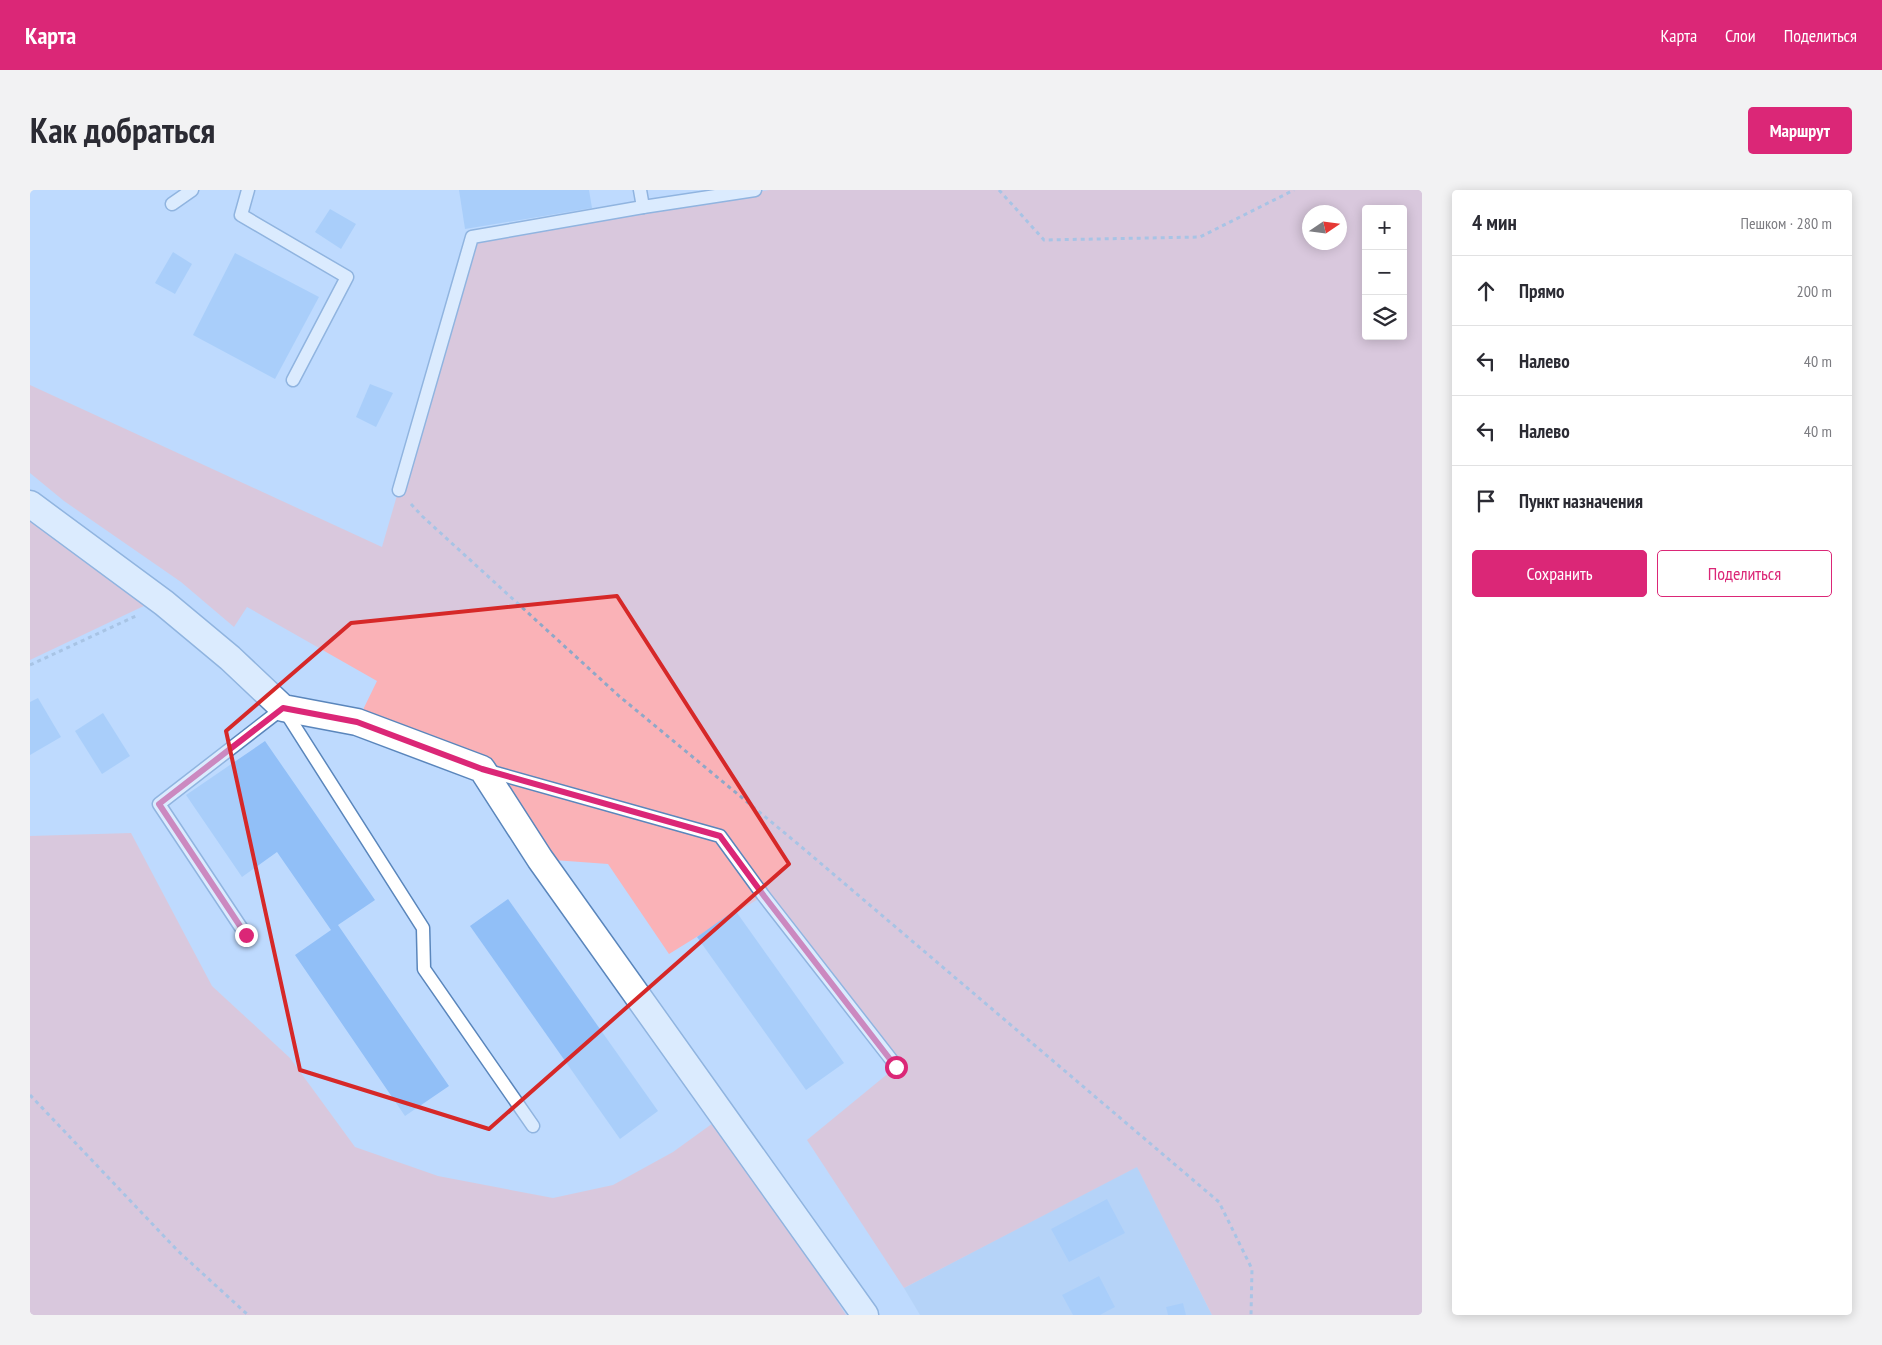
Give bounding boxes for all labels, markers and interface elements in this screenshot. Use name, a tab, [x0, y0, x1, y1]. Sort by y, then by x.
text: Карта	[25, 20, 76, 51]
text: Карта	[1660, 24, 1697, 47]
text: Слои	[1725, 24, 1756, 47]
text: Поделиться	[1784, 24, 1857, 47]
text: Как добраться	[30, 107, 215, 153]
button: Маршрут	[1748, 107, 1852, 154]
north arrow	[1302, 205, 1347, 250]
map controls	[1362, 205, 1407, 340]
button: +	[1362, 205, 1407, 250]
text: 4 мин	[1472, 209, 1517, 236]
text: Пешком · 280 m	[1741, 213, 1832, 233]
button: −	[1362, 250, 1407, 295]
icon: ahead	[1472, 277, 1500, 305]
text: Прямо	[1519, 279, 1564, 303]
text: 200 m	[1797, 281, 1832, 301]
button: layers	[1362, 295, 1407, 340]
icon: left	[1472, 347, 1500, 375]
text: Налево	[1519, 349, 1570, 373]
text: 40 m	[1804, 351, 1832, 371]
icon: left	[1472, 417, 1500, 445]
text: Налево	[1519, 419, 1570, 443]
text: 40 m	[1804, 421, 1832, 441]
icon: arrive	[1472, 487, 1500, 515]
text: Пункт назначения	[1519, 489, 1643, 513]
button: Сохранить	[1472, 550, 1647, 597]
button: Поделиться	[1657, 550, 1832, 597]
route end	[235, 924, 258, 947]
route start	[885, 1056, 908, 1079]

